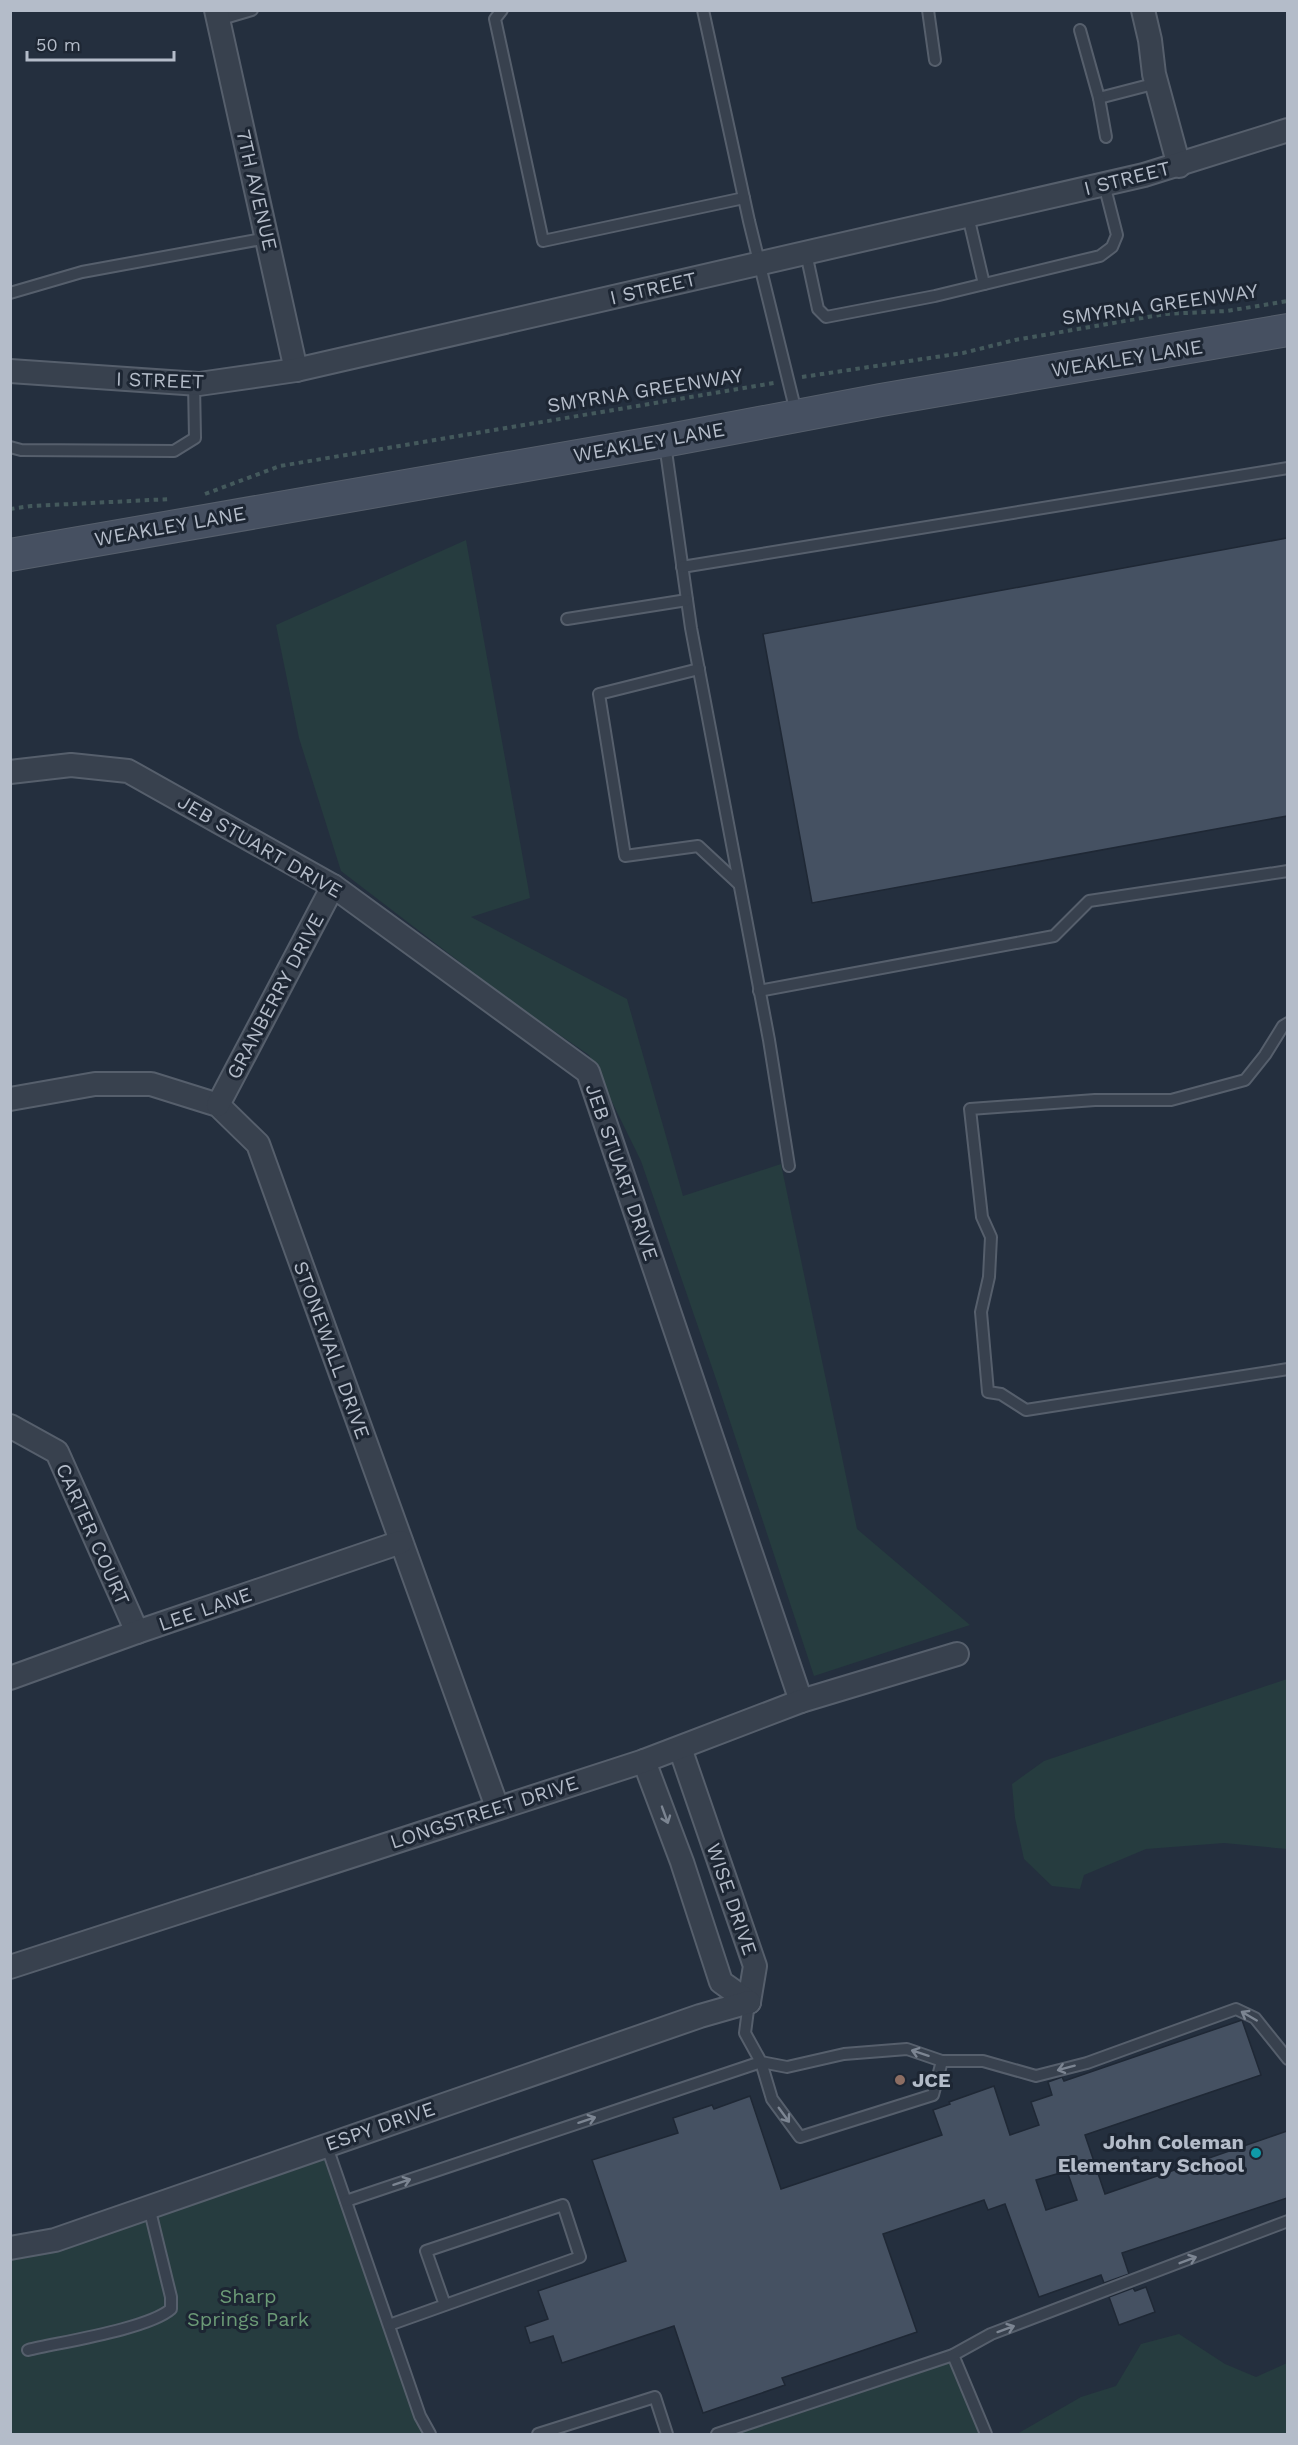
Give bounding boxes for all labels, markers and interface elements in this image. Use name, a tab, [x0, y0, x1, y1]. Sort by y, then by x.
scale bar	[27, 24, 174, 62]
text: 50 m	[36, 34, 81, 55]
street label: 7TH AVENUE	[231, 127, 283, 253]
street label: I STREET	[1081, 156, 1173, 200]
street label: I STREET	[607, 266, 699, 310]
street label: SMYRNA GREENWAY	[1060, 278, 1260, 330]
street label: WEAKLEY LANE	[1050, 334, 1204, 382]
street label: SMYRNA GREENWAY	[545, 363, 745, 417]
street label: I STREET	[116, 366, 204, 394]
street label: WEAKLEY LANE	[572, 417, 726, 467]
street label: WEAKLEY LANE	[93, 501, 247, 551]
street label: JEB STUART DRIVE	[174, 789, 346, 903]
street label: GRANBERRY DRIVE	[221, 909, 329, 1083]
street label: JEB STUART DRIVE	[580, 1080, 664, 1264]
street label: STONEWALL DRIVE	[289, 1258, 375, 1442]
street label: CARTER COURT	[51, 1459, 135, 1609]
street label: LEE LANE	[155, 1582, 255, 1636]
street label: LONGSTREET DRIVE	[387, 1770, 581, 1854]
one-way arrow	[660, 1806, 671, 1824]
street label: WISE DRIVE	[702, 1840, 762, 1958]
one-way arrow	[1241, 2010, 1258, 2022]
one-way arrow	[911, 2047, 930, 2058]
one-way arrow	[1057, 2063, 1076, 2074]
place label: JCE	[912, 2068, 951, 2092]
marker: JCE	[893, 2073, 907, 2087]
street label: ESPY DRIVE	[322, 2096, 438, 2156]
one-way arrow	[778, 2107, 790, 2123]
one-way arrow	[577, 2114, 596, 2125]
place label: John Coleman Elementary School	[1058, 2130, 1244, 2177]
marker: John Coleman Elementary School	[1249, 2146, 1263, 2160]
one-way arrow	[392, 2176, 411, 2187]
one-way arrow	[1178, 2254, 1197, 2265]
park label: Sharp Springs Park	[187, 2284, 309, 2331]
one-way arrow	[996, 2322, 1014, 2333]

